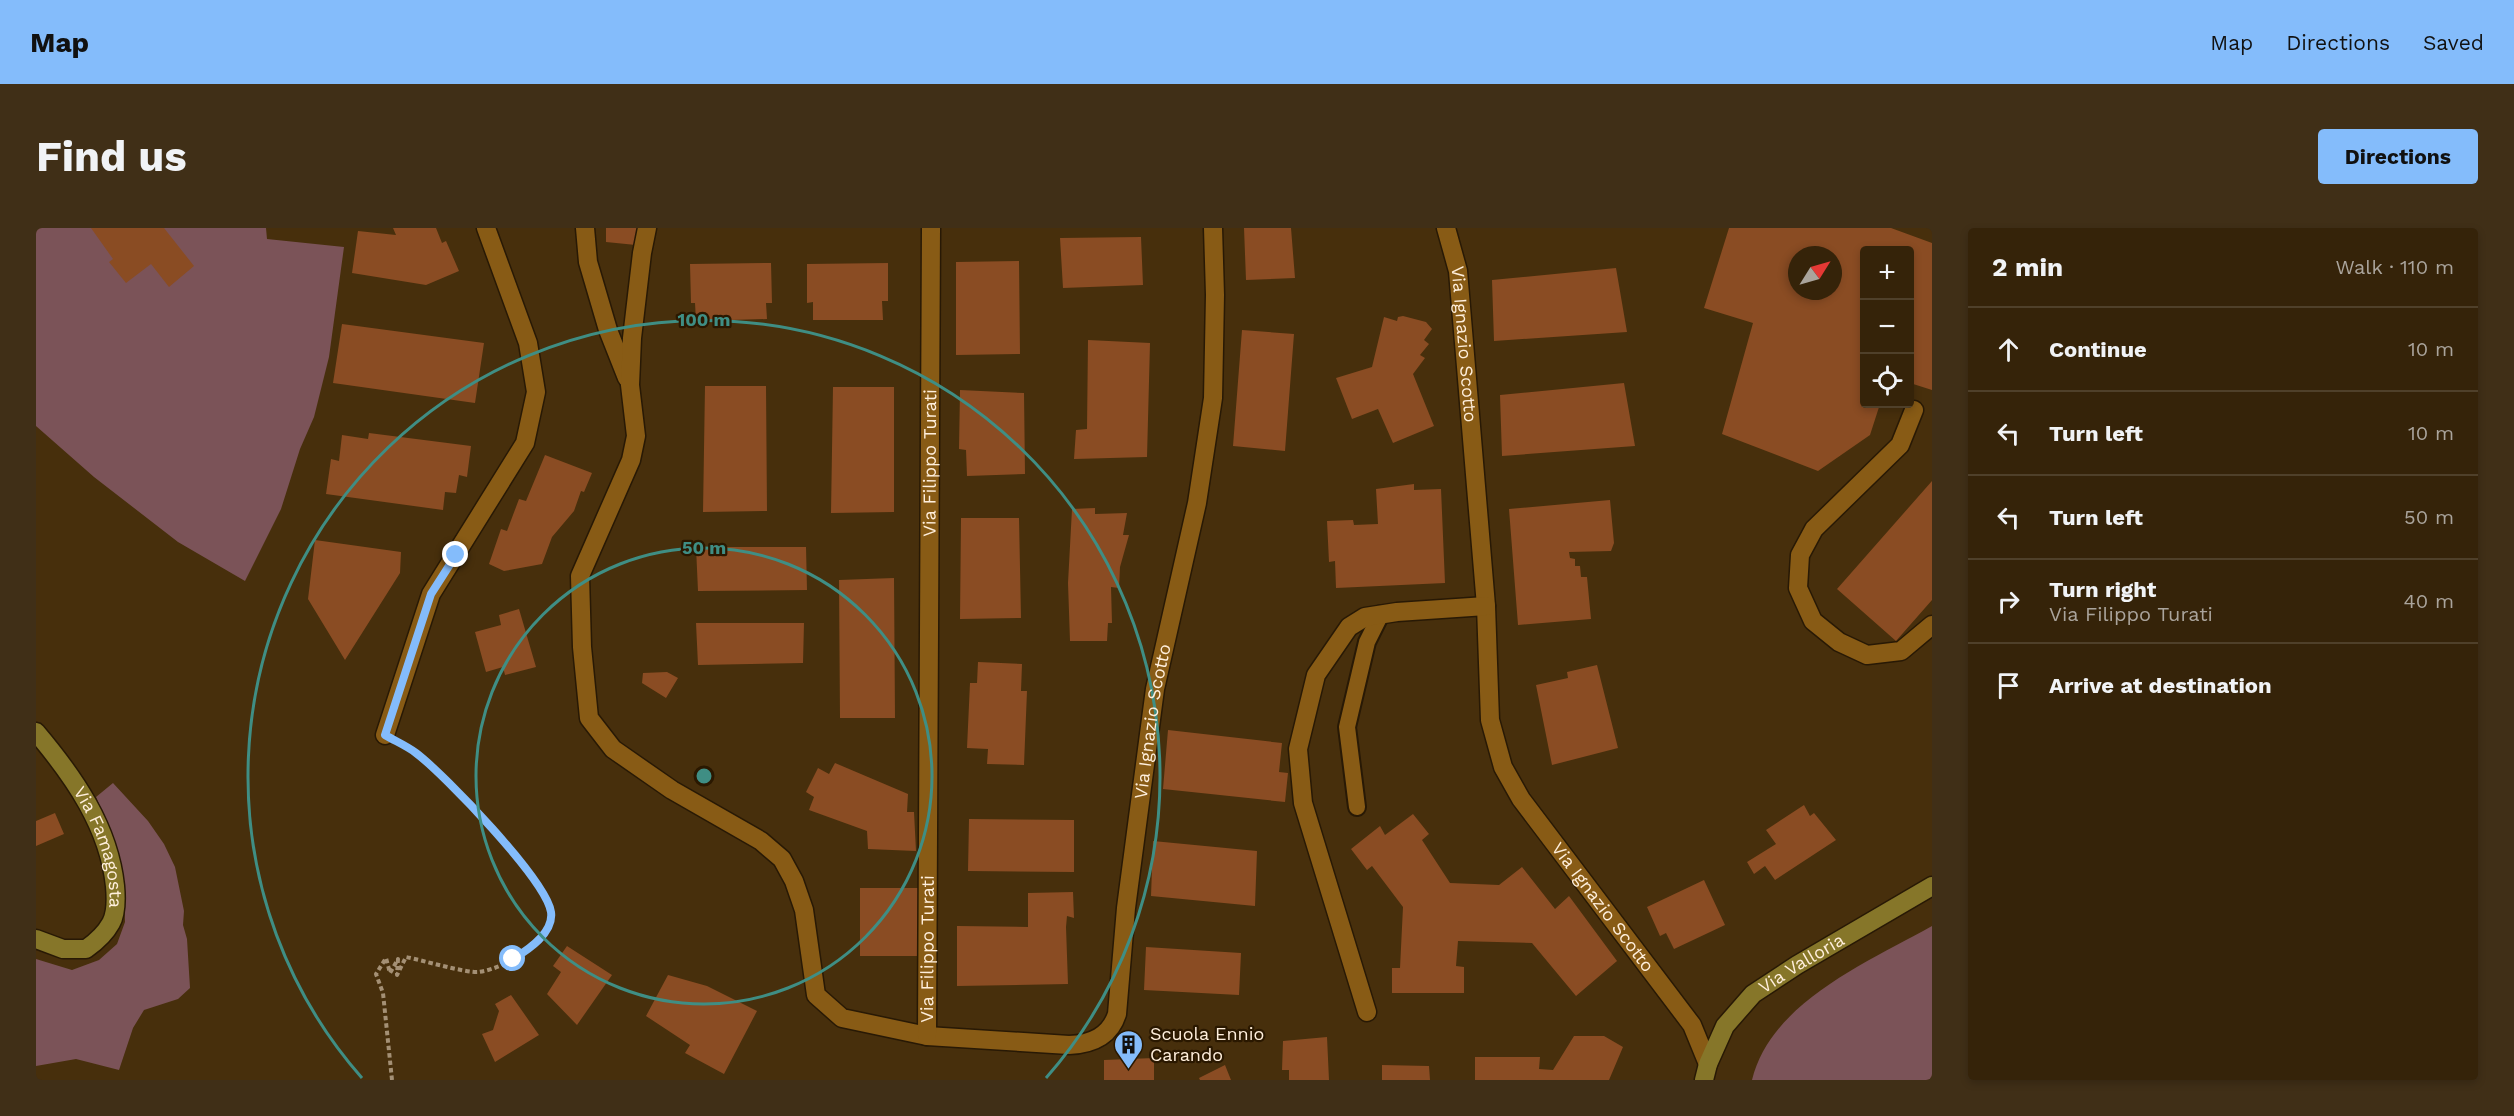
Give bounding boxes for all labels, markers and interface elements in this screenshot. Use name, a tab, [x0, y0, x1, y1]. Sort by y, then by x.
text: Map	[30, 26, 89, 59]
text: Map	[2210, 30, 2253, 55]
text: Directions	[2286, 30, 2390, 55]
text: Saved	[2423, 30, 2484, 55]
button: Directions	[2318, 129, 2478, 184]
text: Find us	[36, 132, 187, 181]
north arrow	[1788, 246, 1842, 300]
map controls	[1860, 246, 1914, 408]
button: +	[1860, 246, 1914, 300]
text: 2 min	[1992, 252, 2063, 282]
text: Walk · 110 m	[2336, 255, 2454, 279]
street label: Via Ignazio Scotto	[1448, 265, 1482, 423]
button: −	[1860, 300, 1914, 354]
text: 100 m	[677, 309, 731, 330]
icon: ahead	[1992, 333, 2025, 366]
text: Continue	[2049, 337, 2147, 362]
text: 10 m	[2408, 337, 2454, 361]
button: locate	[1860, 354, 1914, 408]
street label: Via Filippo Turati	[918, 389, 940, 537]
icon: left	[1992, 417, 2025, 450]
text: Turn left	[2049, 421, 2143, 446]
text: 10 m	[2408, 421, 2454, 445]
icon: left	[1992, 501, 2025, 534]
text: Turn left	[2049, 505, 2143, 530]
text: 50 m	[2404, 505, 2454, 529]
text: 50 m	[682, 537, 726, 558]
route end	[442, 541, 468, 567]
text: Turn right	[2049, 577, 2156, 602]
icon: right	[1992, 585, 2025, 618]
text: 40 m	[2403, 589, 2454, 613]
text: Via Filippo Turati	[2049, 602, 2213, 626]
street label: Via Ignazio Scotto	[1130, 642, 1175, 800]
icon: arrive	[1992, 669, 2025, 702]
text: Arrive at destination	[2049, 673, 2272, 698]
centre of rings	[694, 766, 714, 786]
street label: Via Famagosta	[70, 782, 127, 909]
street label: Via Ignazio Scotto	[1548, 838, 1659, 976]
street label: Via Filippo Turati	[916, 875, 938, 1023]
street label: Via Valloria	[1754, 929, 1848, 997]
route start	[499, 945, 525, 971]
place label: Scuola Ennio Carando	[1150, 1023, 1264, 1065]
building icon: Scuola Ennio Carando	[1113, 1028, 1145, 1070]

